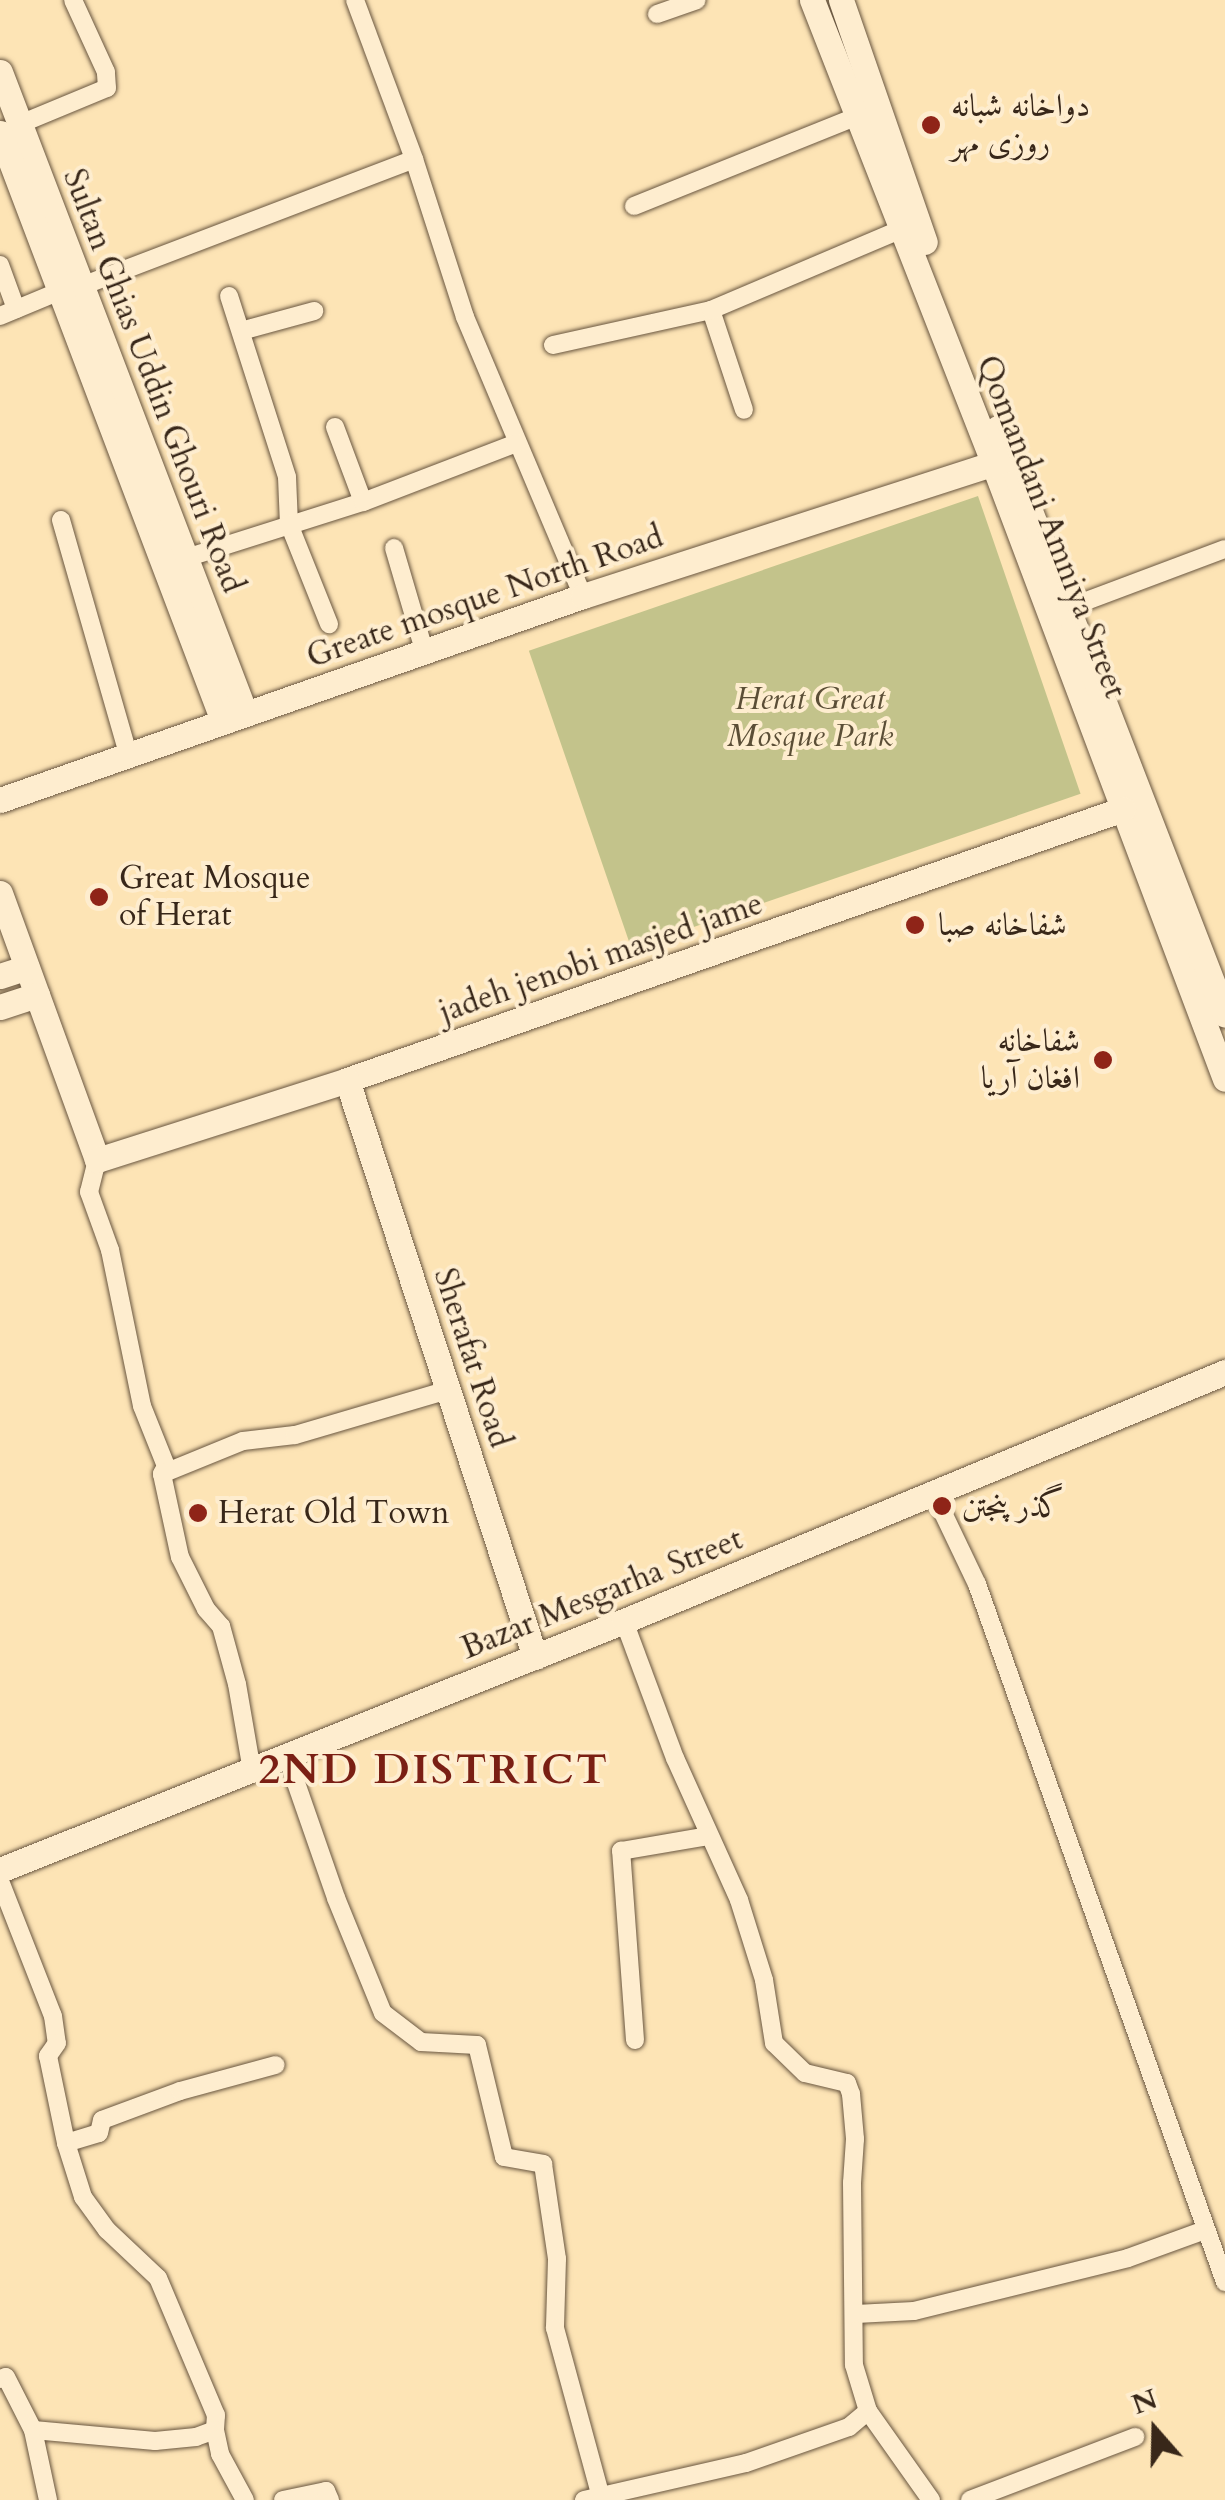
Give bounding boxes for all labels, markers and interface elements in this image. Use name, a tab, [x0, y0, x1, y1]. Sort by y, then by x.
place label: دواخانه شبانه روزی مهر	[951, 88, 1090, 163]
marker: دواخانه شبانه روزی مهر	[920, 114, 942, 136]
street label: Sultan Ghias Uddin Ghouri Road	[54, 164, 252, 598]
street label: Qomandani Amniya Street	[968, 350, 1134, 704]
street label: Greate mosque North Road	[302, 518, 668, 676]
park label: Herat Great Mosque Park	[727, 681, 893, 756]
place label: Great Mosque of Herat	[119, 860, 310, 935]
street label: jadeh jenobi masjed jame	[434, 885, 768, 1031]
marker: Great Mosque of Herat	[88, 886, 110, 908]
place label: شفاخانه صبا	[938, 906, 1067, 944]
marker: شفاخانه صبا	[902, 912, 928, 938]
place label: شفاخانه افغان آریا	[981, 1023, 1080, 1098]
marker: شفاخانه افغان آریا	[1090, 1047, 1116, 1073]
street label: Sherafat Road	[425, 1264, 519, 1452]
place label: گذر پنجتن	[962, 1487, 1064, 1525]
place label: Herat Old Town	[218, 1494, 450, 1532]
marker: گذر پنجتن	[931, 1495, 953, 1517]
marker: Herat Old Town	[187, 1502, 209, 1524]
street label: Bazar Mesgarha Street	[456, 1520, 748, 1668]
district label: 2ND DISTRICT	[259, 1745, 609, 1795]
north arrow	[1105, 2380, 1205, 2480]
text: N	[1127, 2380, 1163, 2424]

